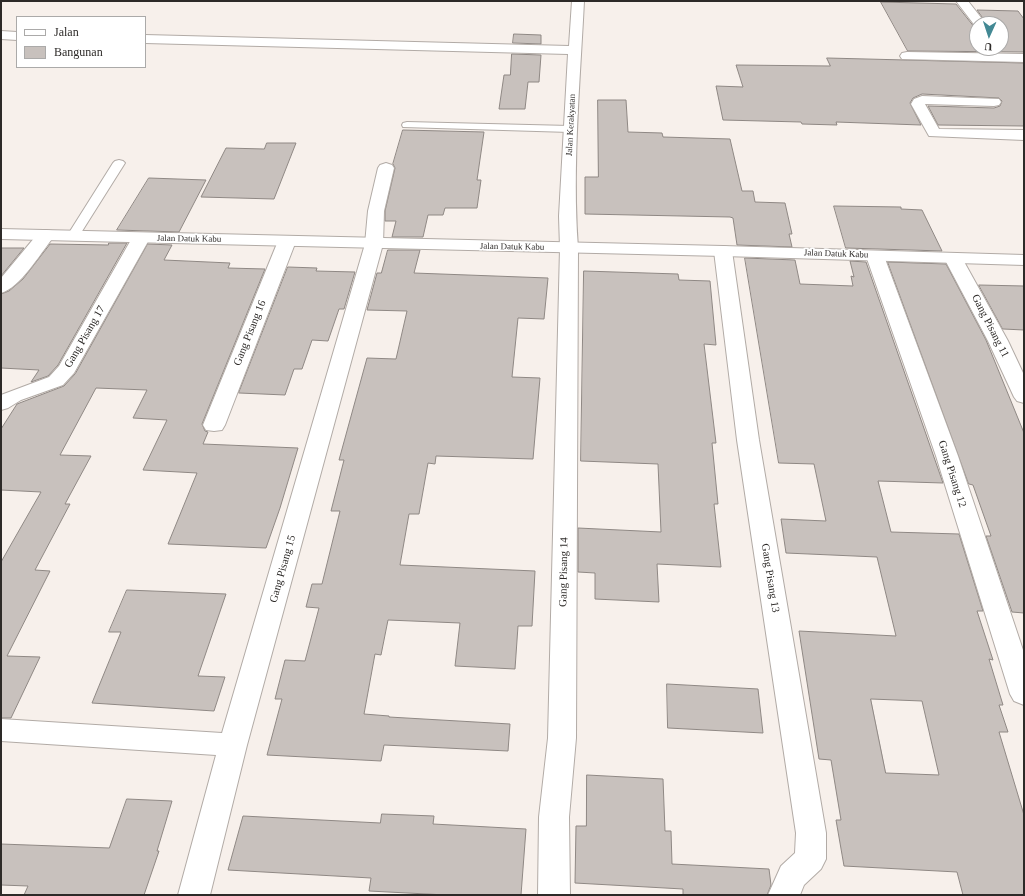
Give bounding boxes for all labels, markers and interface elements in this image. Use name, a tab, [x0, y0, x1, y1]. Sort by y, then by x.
legend	[16, 16, 146, 68]
north arrow	[969, 16, 1009, 56]
text: Jalan	[54, 25, 79, 39]
text: U	[984, 41, 993, 53]
text: Bangunan	[54, 45, 103, 59]
street label: Jalan Kerakyatan	[564, 94, 578, 156]
street label: Jalan Datuk Kabu	[157, 233, 221, 245]
street label: Jalan Datuk Kabu	[480, 241, 544, 253]
street label: Jalan Datuk Kabu	[804, 247, 868, 261]
street label: Gang Pisang 11	[968, 292, 1012, 360]
street label: Gang Pisang 16	[231, 298, 269, 368]
street label: Gang Pisang 17	[62, 304, 108, 370]
street label: Gang Pisang 12	[935, 439, 969, 509]
street label: Gang Pisang 15	[267, 534, 299, 604]
street label: Gang Pisang 14	[557, 537, 571, 607]
street label: Gang Pisang 13	[758, 543, 782, 613]

